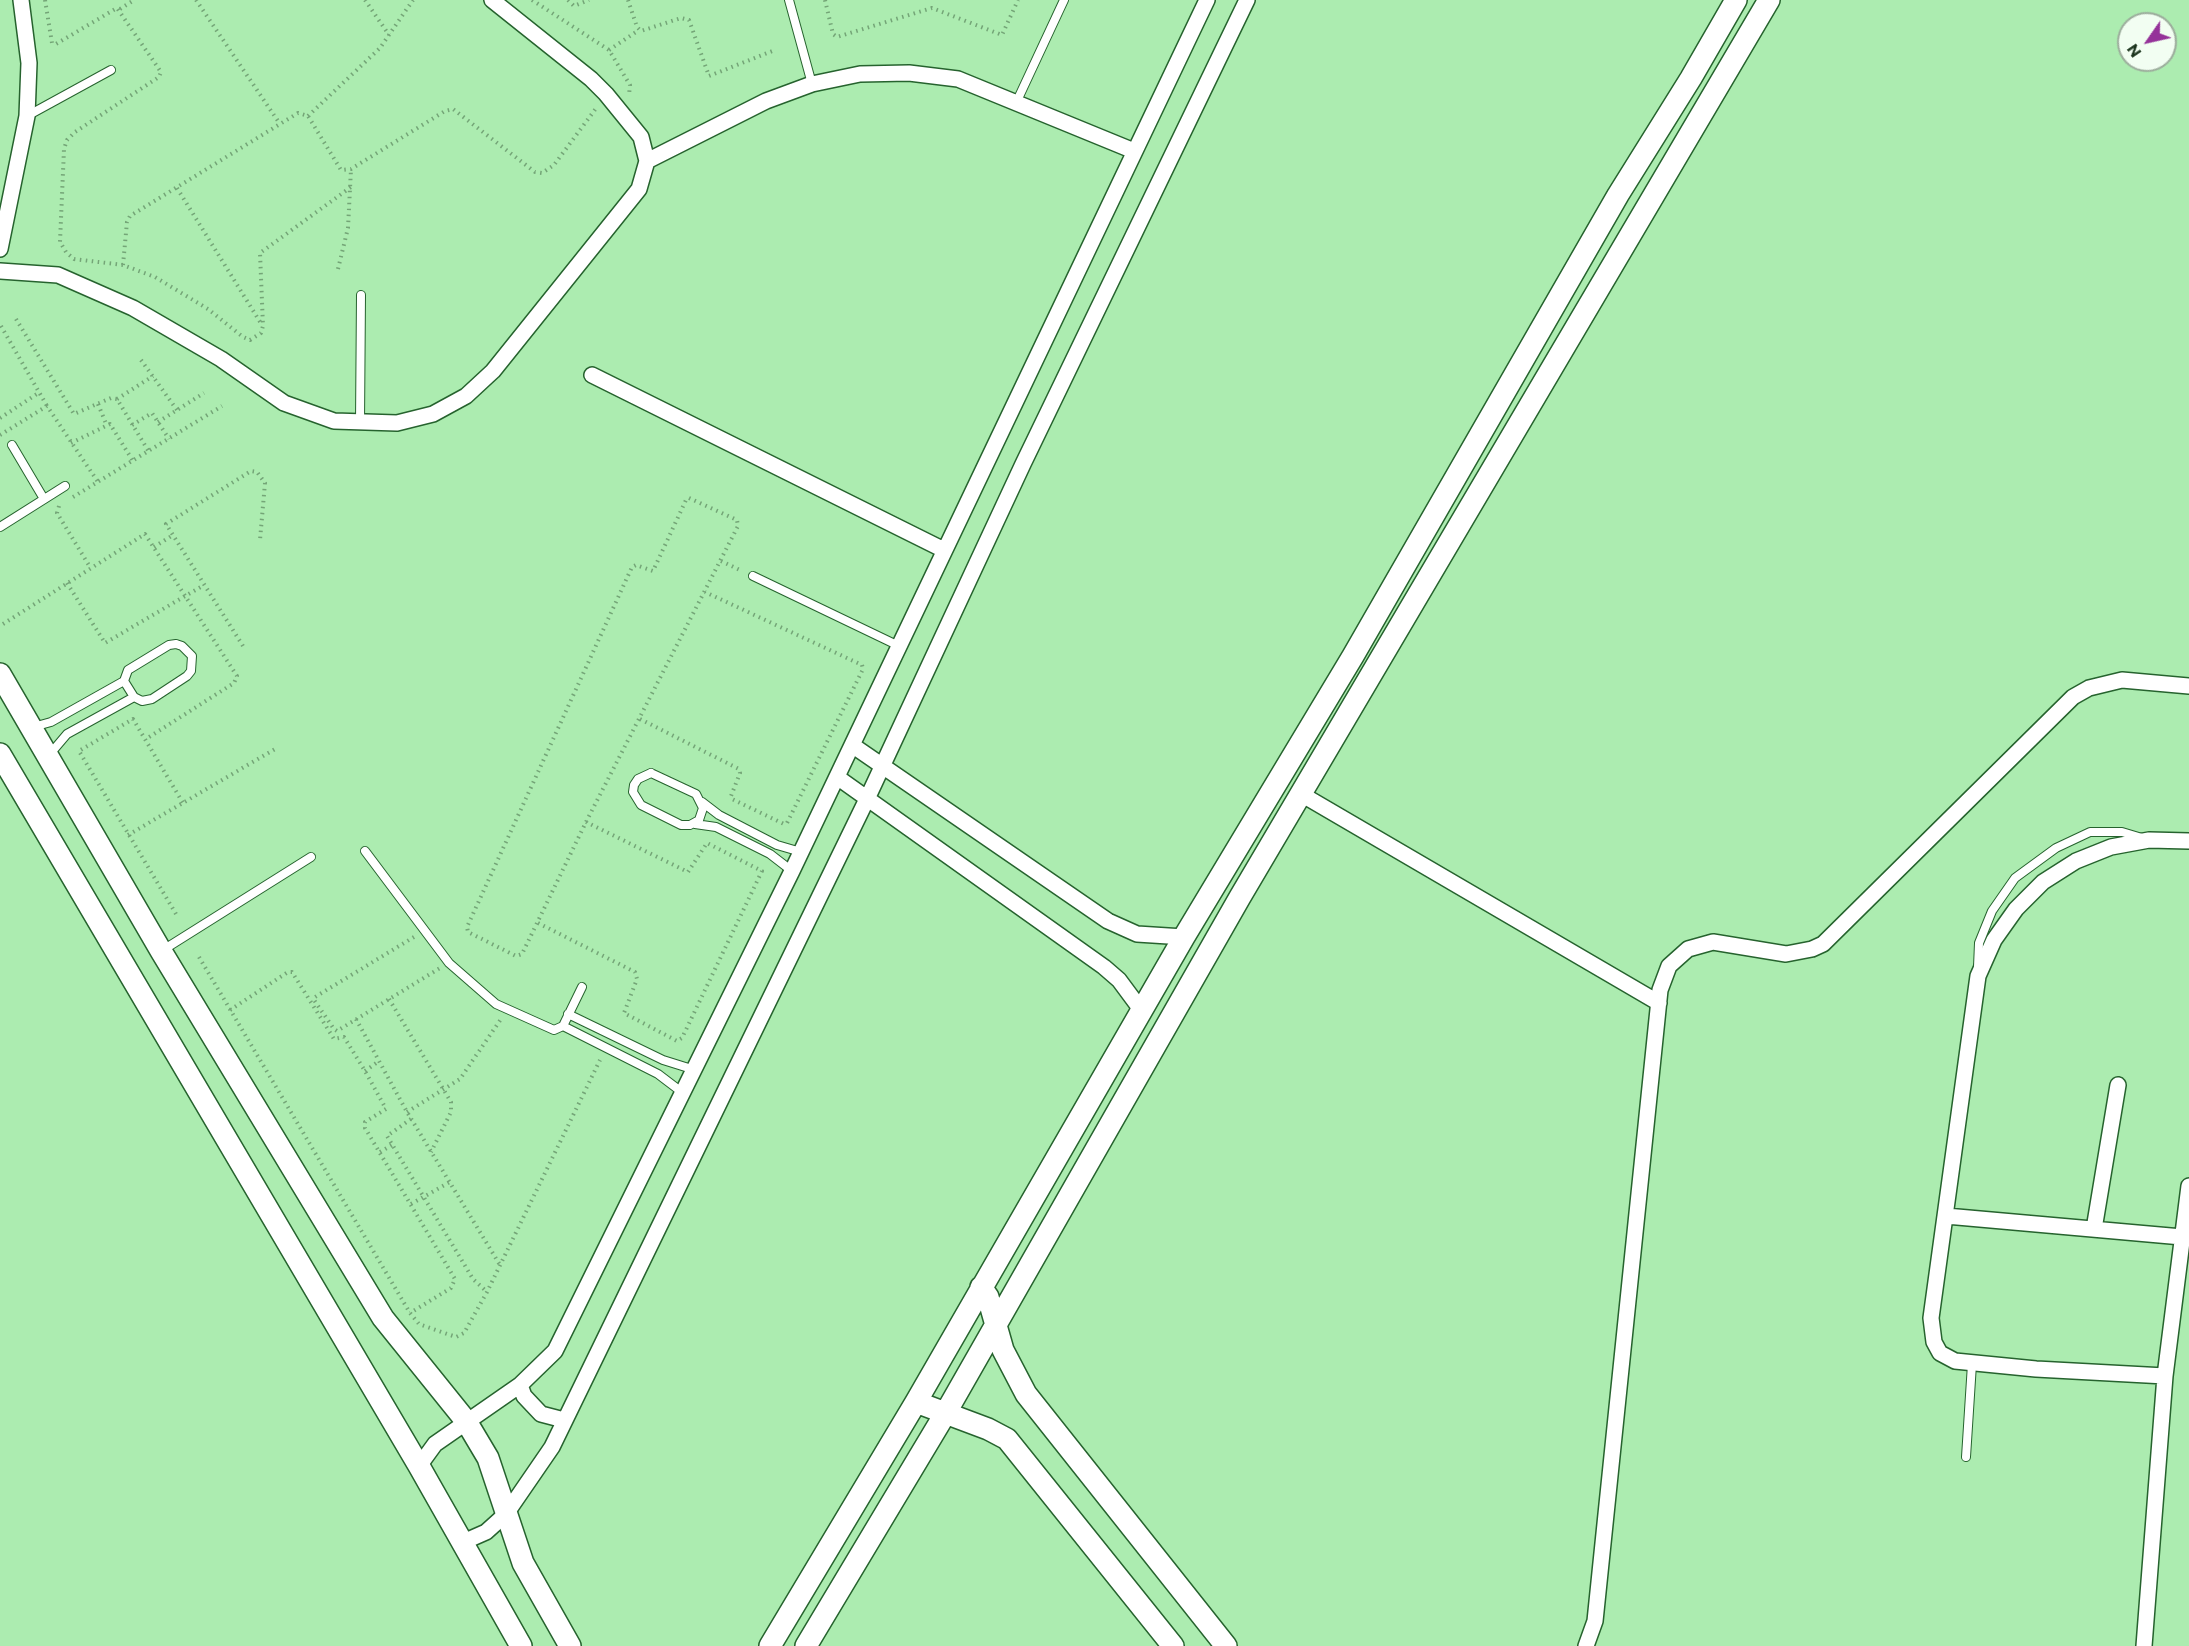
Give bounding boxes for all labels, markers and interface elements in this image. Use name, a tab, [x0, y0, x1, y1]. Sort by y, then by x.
north arrow	[2117, 12, 2177, 72]
text: N	[2122, 41, 2145, 62]

